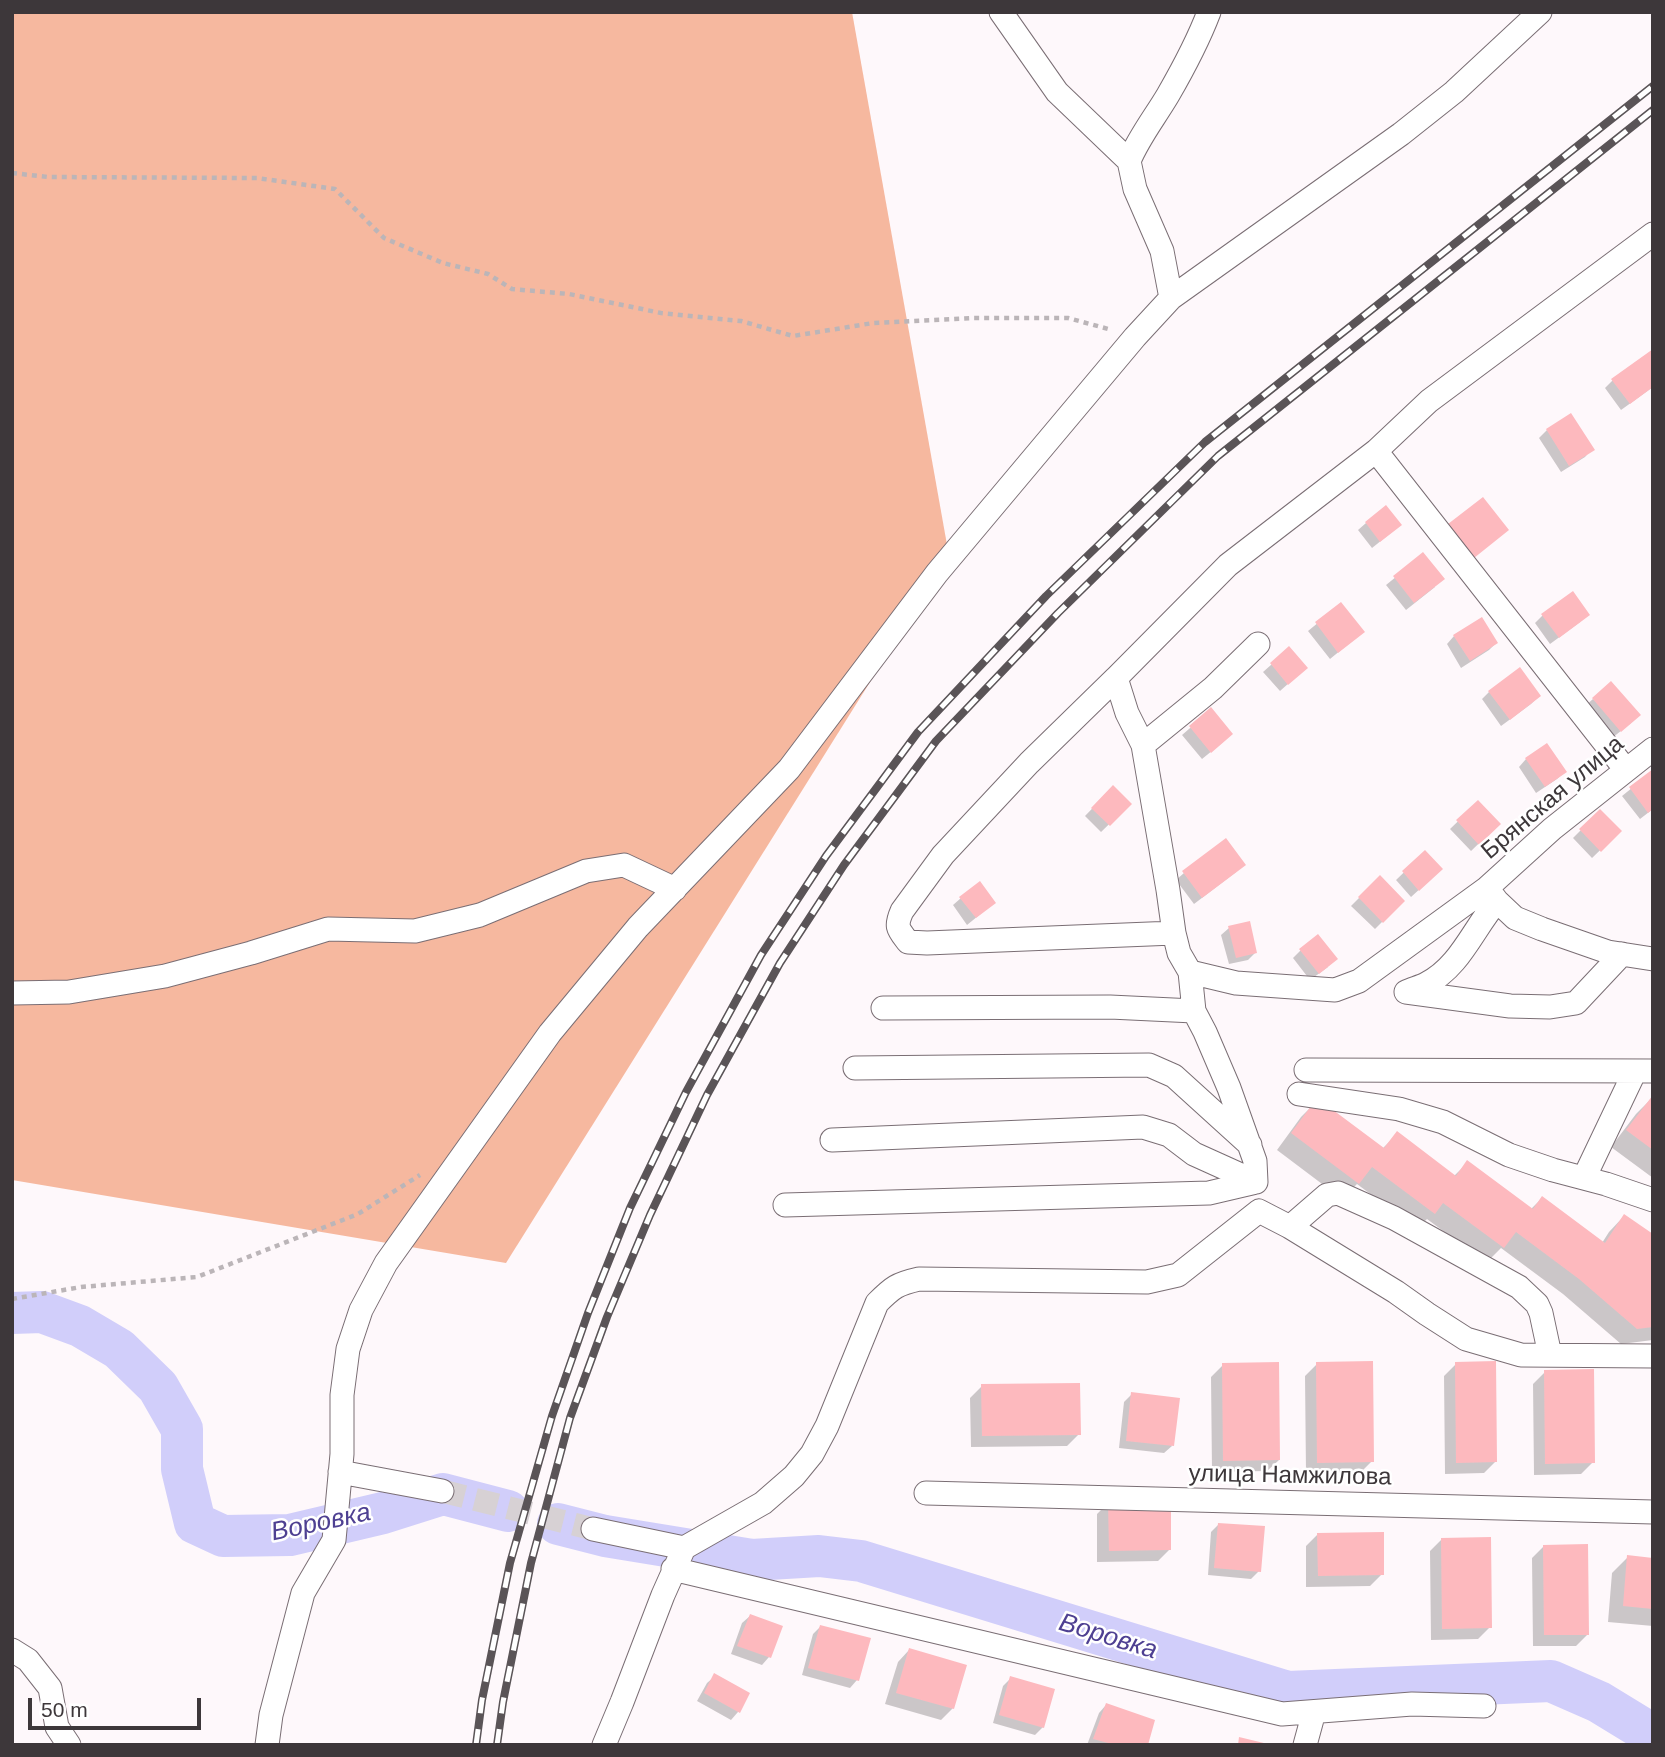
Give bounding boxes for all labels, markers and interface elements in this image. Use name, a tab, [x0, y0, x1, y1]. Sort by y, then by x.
street label: Брянская улица	[1476, 730, 1630, 866]
street label: улица Намжилова	[1188, 1460, 1392, 1492]
water label: Воровка	[268, 1497, 374, 1549]
water label: Воровка	[1055, 1607, 1161, 1667]
scale bar	[32, 1684, 205, 1728]
text: 50 m	[41, 1698, 88, 1721]

